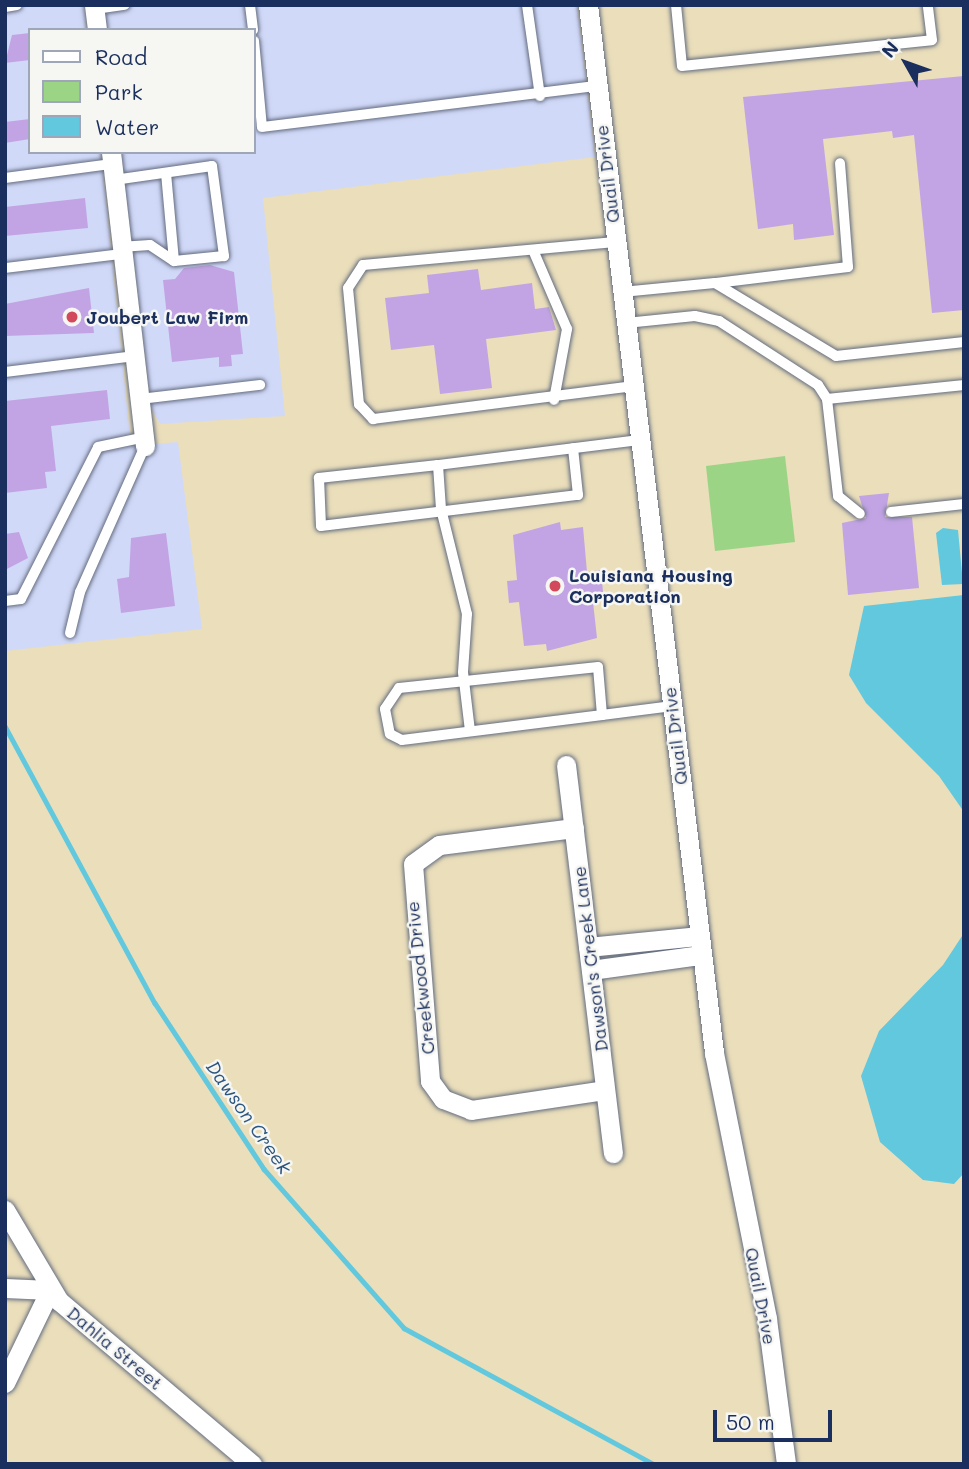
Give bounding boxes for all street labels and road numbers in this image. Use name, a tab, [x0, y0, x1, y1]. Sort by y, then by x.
street label: Quail Drive	[590, 124, 624, 224]
street label: Quail Drive	[658, 686, 692, 786]
street label: Dawson's Creek Lane	[568, 865, 612, 1053]
street label: Creekwood Drive	[401, 900, 439, 1056]
street label: Quail Drive	[741, 1246, 781, 1346]
street label: Dahlia Street	[63, 1302, 167, 1394]

